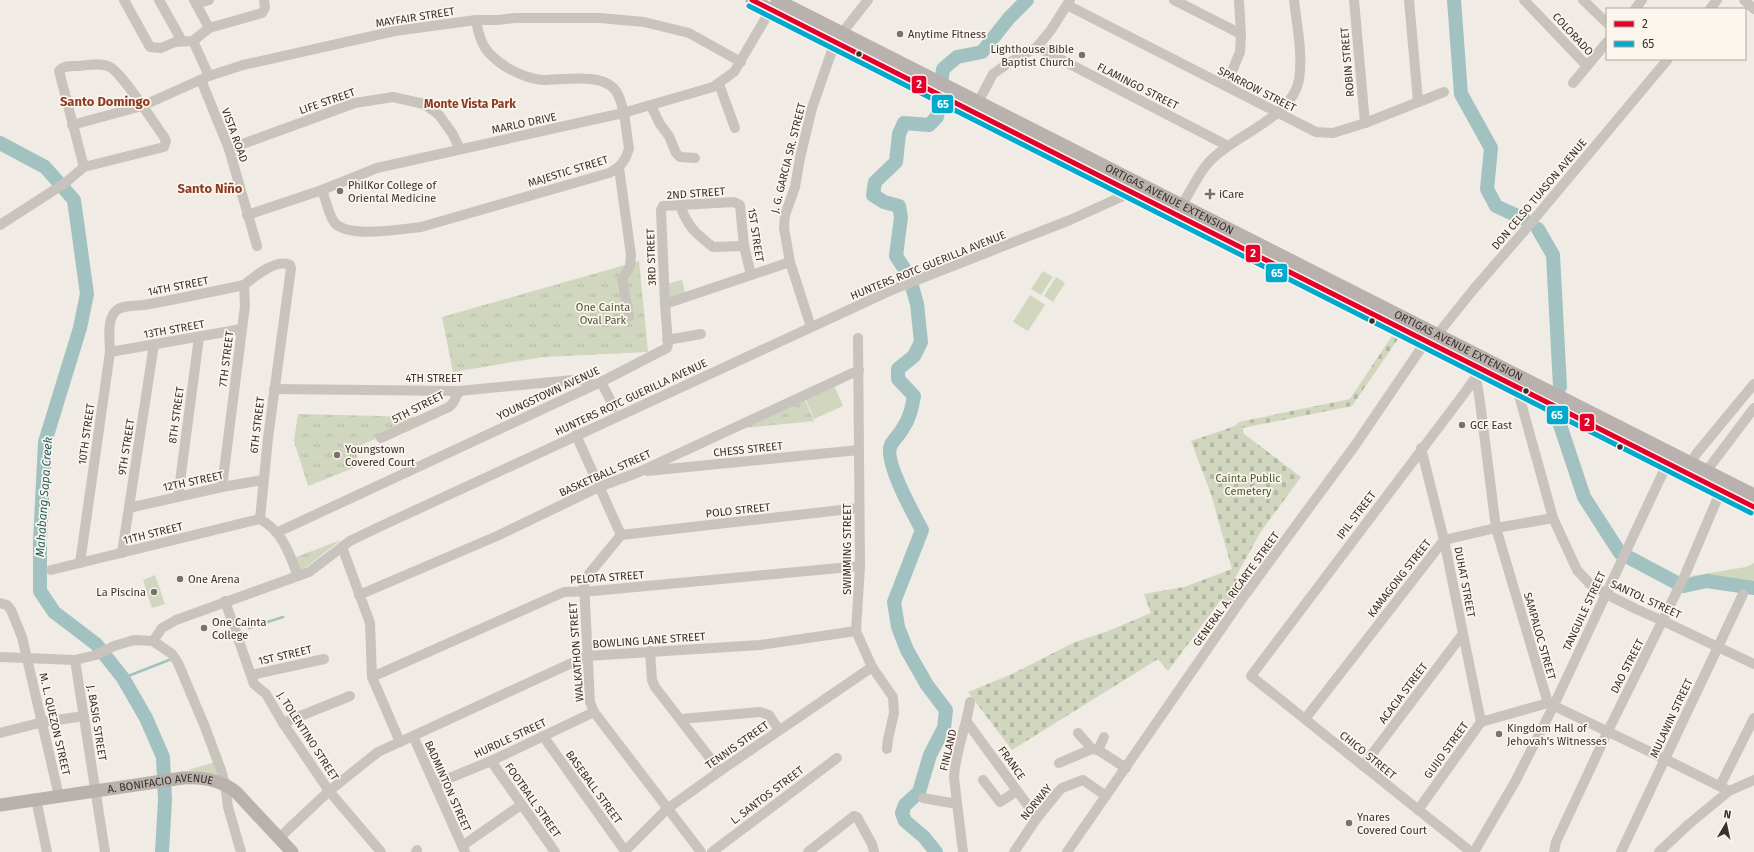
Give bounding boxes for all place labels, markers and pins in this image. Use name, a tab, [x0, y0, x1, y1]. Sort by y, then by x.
place label: Anytime Fitness	[908, 28, 986, 41]
marker: Anytime Fitness	[895, 29, 905, 39]
place label: Lighthouse Bible Baptist Church	[990, 43, 1074, 69]
unlabelled marker	[854, 49, 864, 59]
marker: Lighthouse Bible Baptist Church	[1077, 50, 1087, 60]
place label: PhilKor College of Oriental Medicine	[348, 179, 437, 205]
marker: PhilKor College of Oriental Medicine	[335, 186, 345, 196]
marker: iCare	[1204, 188, 1216, 200]
place label: iCare	[1219, 188, 1244, 201]
unlabelled marker	[1367, 316, 1377, 326]
unlabelled marker	[1521, 386, 1531, 396]
place label: GCF East	[1470, 419, 1512, 432]
marker: GCF East	[1457, 420, 1467, 430]
unlabelled marker	[1615, 442, 1625, 452]
place label: Youngstown Covered Court	[345, 443, 415, 469]
marker: Youngstown Covered Court	[332, 450, 342, 460]
place label: One Arena	[188, 573, 240, 586]
marker: One Arena	[175, 574, 185, 584]
place label: La Piscina	[96, 586, 146, 599]
marker: La Piscina	[149, 587, 159, 597]
place label: One Cainta College	[212, 616, 266, 642]
marker: One Cainta College	[199, 623, 209, 633]
place label: Kingdom Hall of Jehovah's Witnesses	[1507, 722, 1607, 748]
marker: Kingdom Hall of Jehovah's Witnesses	[1494, 729, 1504, 739]
place label: Ynares Covered Court	[1357, 811, 1427, 837]
marker: Ynares Covered Court	[1344, 818, 1354, 828]

